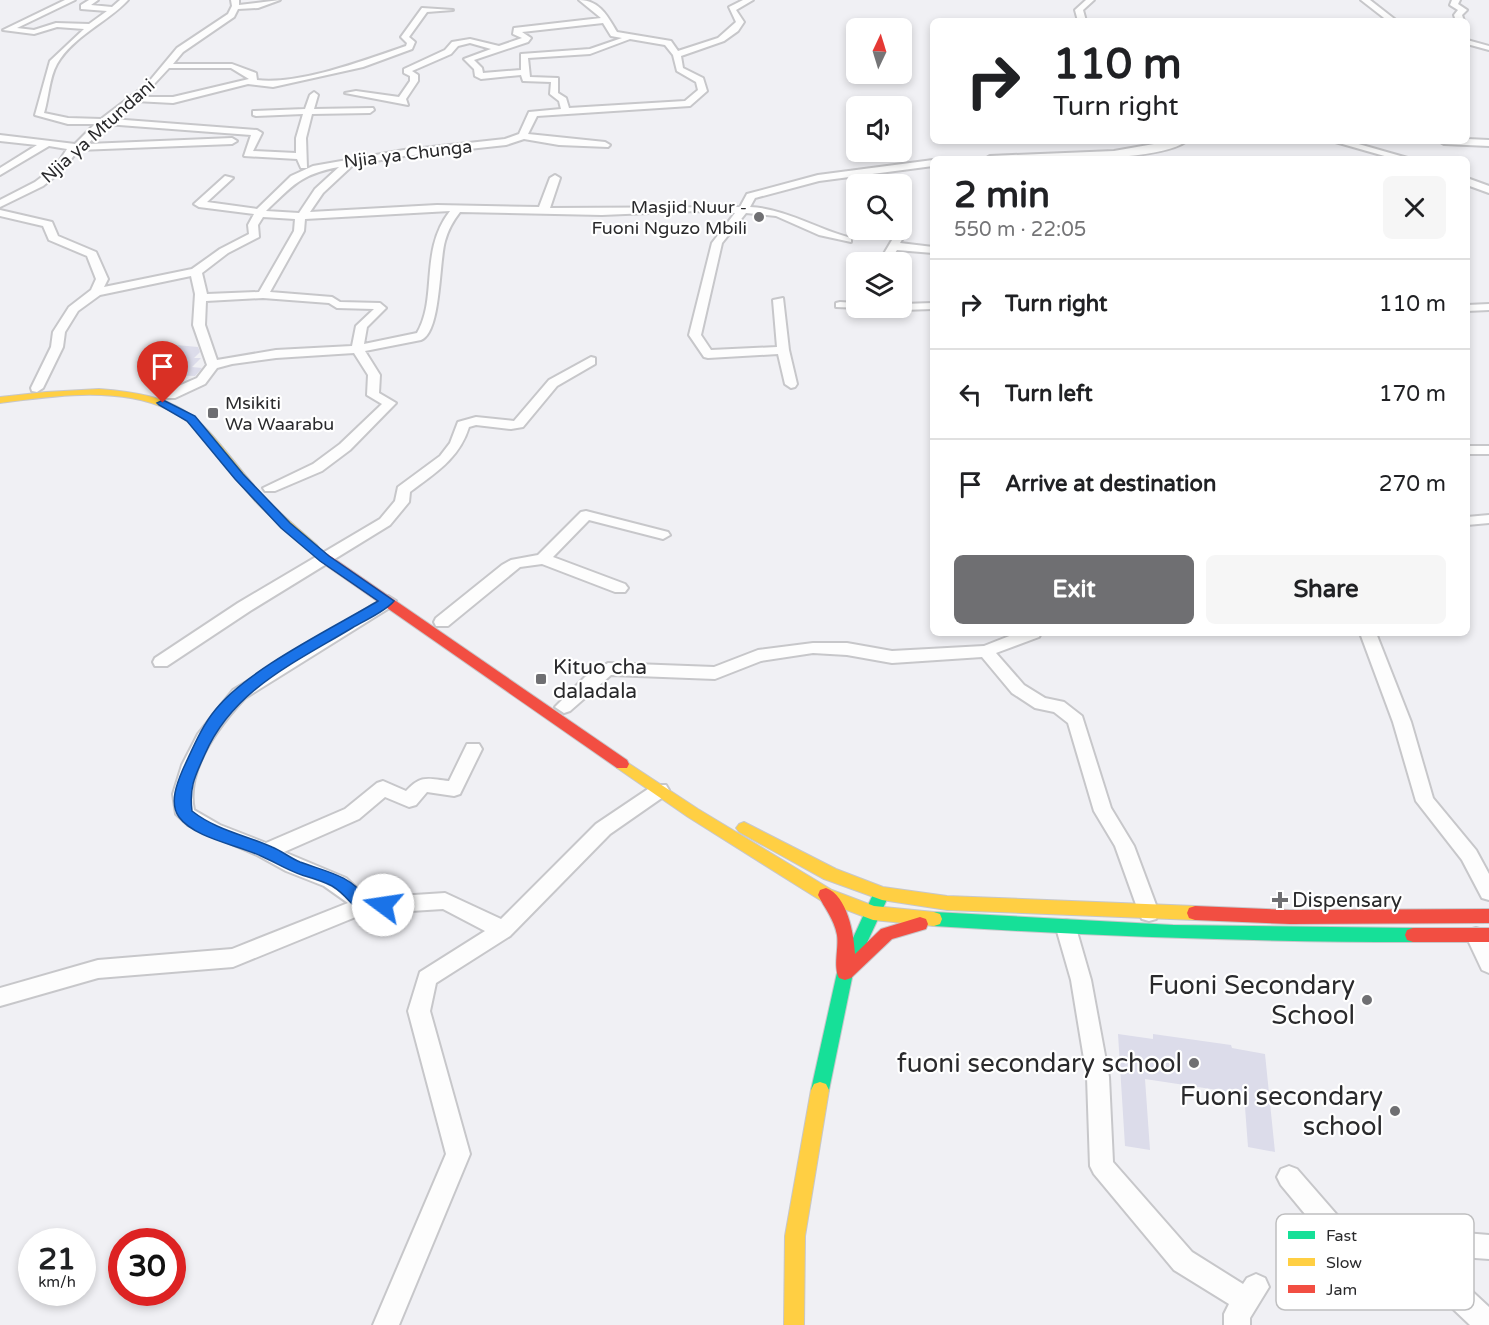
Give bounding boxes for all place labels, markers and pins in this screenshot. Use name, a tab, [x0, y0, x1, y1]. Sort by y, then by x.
place label: Masjid Nuur - Fuoni Nguzo Mbili	[592, 196, 747, 239]
marker: Masjid Nuur - Fuoni Nguzo Mbili	[752, 210, 766, 224]
pin	[137, 341, 188, 403]
place label: Msikiti Wa Waarabu	[225, 392, 334, 435]
marker: Msikiti Wa Waarabu	[206, 406, 220, 420]
place label: Kituo cha daladala	[553, 655, 647, 704]
marker: Kituo cha daladala	[534, 672, 548, 686]
place label: Dispensary	[1292, 888, 1402, 913]
marker: Dispensary	[1273, 893, 1287, 907]
place label: Fuoni Secondary School	[1148, 970, 1355, 1031]
marker: Fuoni Secondary School	[1360, 993, 1374, 1007]
place label: fuoni secondary school	[897, 1048, 1182, 1079]
marker: fuoni secondary school	[1187, 1056, 1201, 1070]
place label: Fuoni secondary school	[1180, 1081, 1383, 1142]
marker: Fuoni secondary school	[1388, 1104, 1402, 1118]

